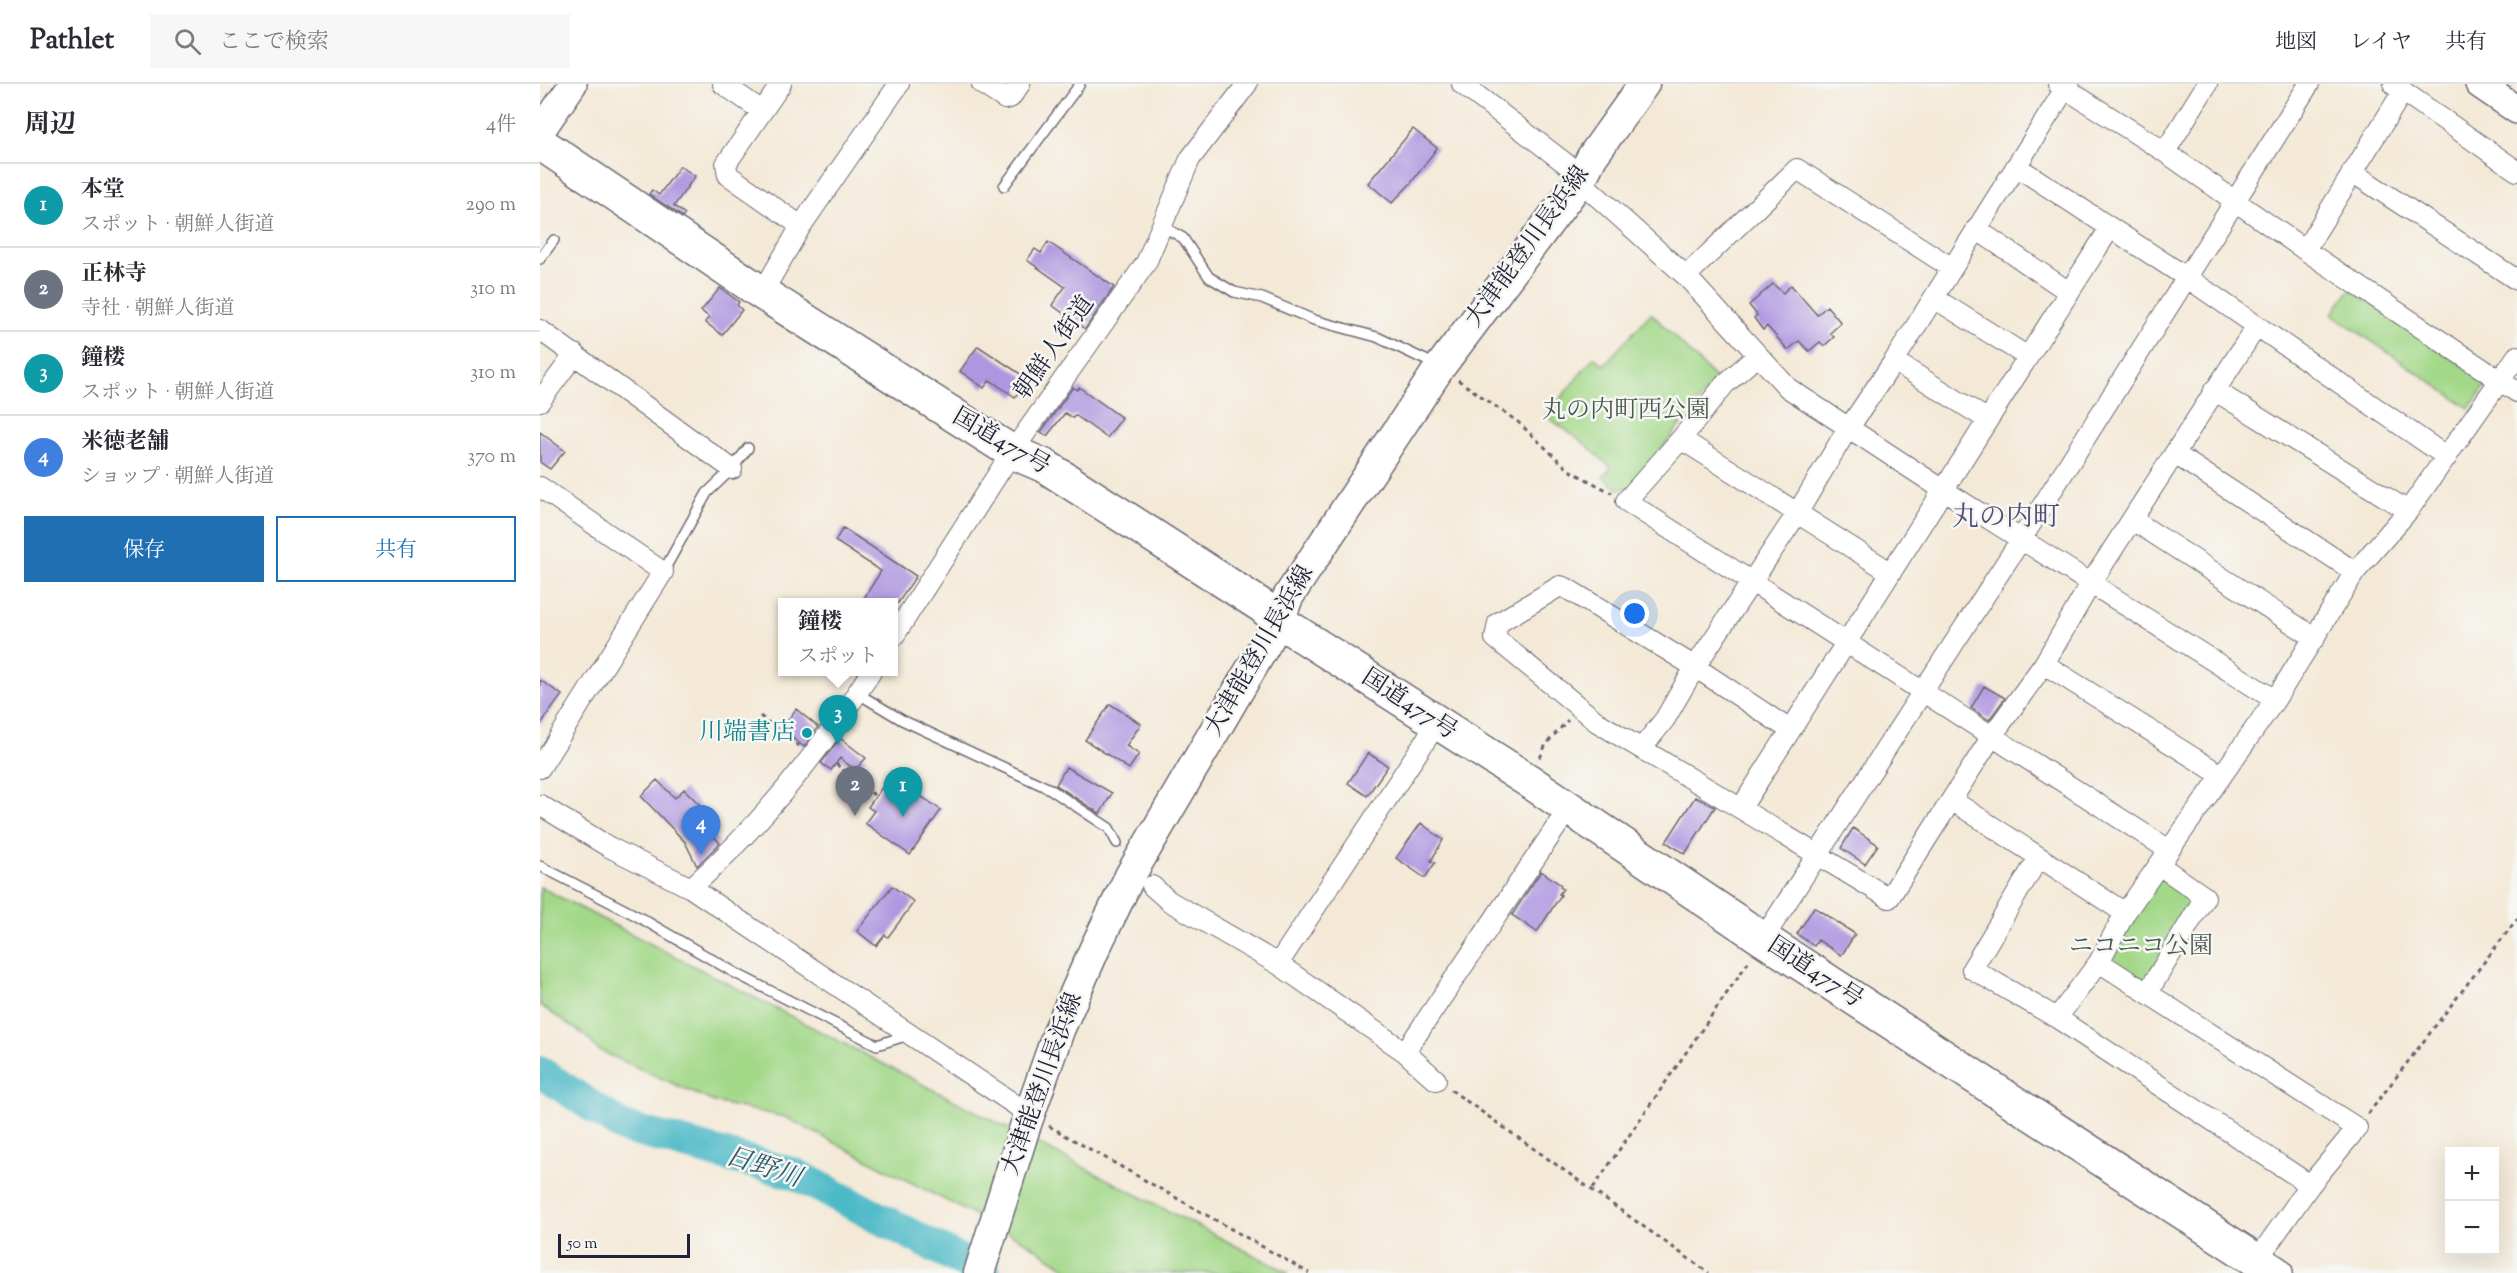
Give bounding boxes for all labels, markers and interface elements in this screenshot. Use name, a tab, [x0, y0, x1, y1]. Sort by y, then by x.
search box	[150, 14, 570, 68]
text: Pathlet	[30, 21, 114, 61]
icon: search	[171, 25, 204, 58]
text: ここで検索	[219, 27, 329, 59]
text: 地図	[2275, 28, 2317, 58]
text: レイヤ	[2350, 28, 2412, 58]
text: 共有	[2445, 28, 2487, 58]
text: 周辺	[24, 107, 76, 144]
text: 4件	[486, 111, 516, 140]
street label: 大津能登川長浜線	[1458, 159, 1598, 335]
text: 本堂	[81, 175, 125, 207]
text: 1	[40, 191, 47, 220]
text: 290 m	[466, 191, 516, 220]
text: スポット · 朝鮮人街道	[81, 211, 275, 240]
text: 正林寺	[81, 259, 147, 291]
text: 2	[39, 275, 48, 304]
text: 310 m	[470, 275, 516, 304]
street label: 朝鮮人街道	[1007, 289, 1103, 407]
text: 寺社 · 朝鮮人街道	[81, 295, 235, 324]
text: 鐘楼	[81, 343, 125, 375]
text: 3	[39, 359, 48, 388]
text: 310 m	[470, 359, 516, 388]
text: スポット · 朝鮮人街道	[81, 379, 275, 408]
park label: 丸の内町西公園	[1542, 394, 1710, 428]
street label: 国道477号	[946, 400, 1056, 484]
text: 米徳老舗	[81, 427, 169, 459]
text: 4	[38, 443, 49, 472]
text: 370 m	[467, 443, 516, 472]
text: ショップ · 朝鮮人街道	[81, 463, 274, 492]
district label: 丸の内町	[1952, 499, 2060, 538]
button: 保存	[24, 516, 264, 582]
button: 共有	[276, 516, 516, 582]
street label: 大津能登川長浜線	[1197, 559, 1323, 743]
popup	[778, 598, 898, 676]
your location	[1620, 599, 1649, 628]
text: 鐘楼	[798, 607, 842, 639]
text: スポット	[798, 643, 878, 672]
street label: 国道477号	[1354, 661, 1464, 749]
pin: 3	[818, 696, 858, 745]
place label: 川端書店	[699, 716, 795, 750]
marker: 川端書店	[800, 726, 814, 740]
pin: 2	[836, 766, 874, 816]
pin: 1	[884, 768, 922, 817]
pin: 4	[682, 806, 720, 855]
street label: 国道477号	[1760, 929, 1870, 1017]
park label: ニコニコ公園	[2069, 930, 2213, 964]
street label: 大津能登川長浜線	[994, 988, 1092, 1180]
water label: 日野川	[720, 1138, 809, 1199]
map controls	[2445, 1147, 2499, 1255]
button: +	[2445, 1147, 2499, 1201]
button: −	[2445, 1201, 2499, 1255]
scale bar	[558, 1231, 690, 1258]
text: 50 m	[567, 1233, 598, 1256]

